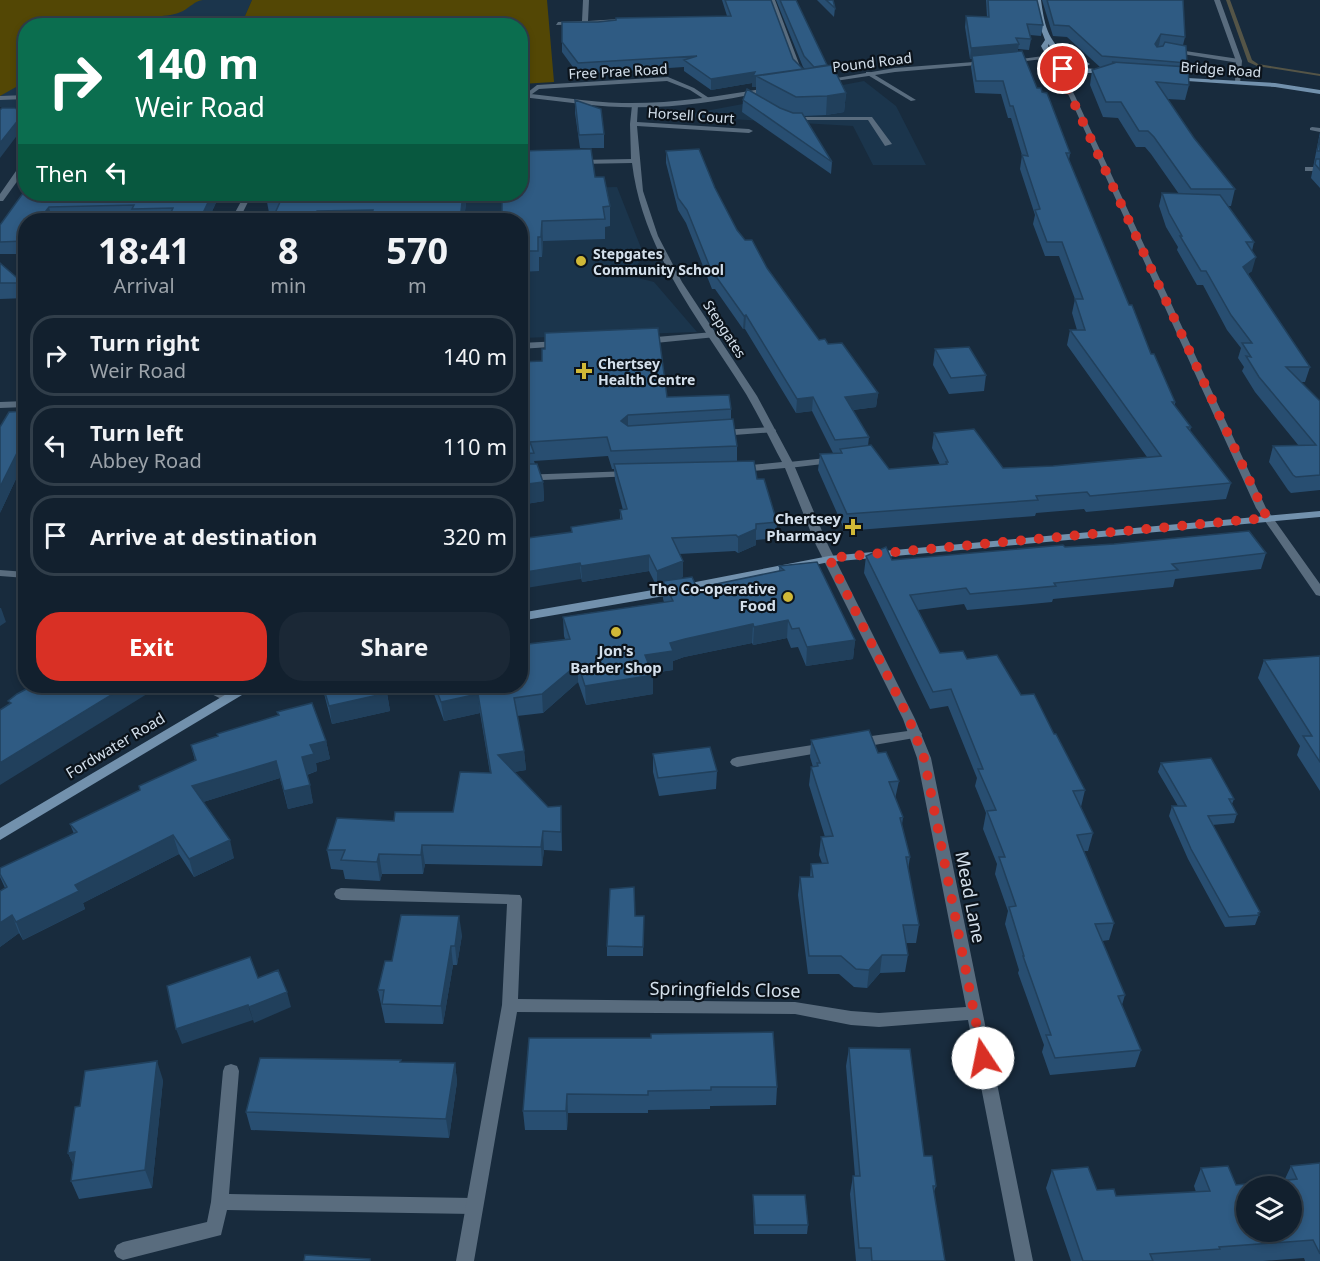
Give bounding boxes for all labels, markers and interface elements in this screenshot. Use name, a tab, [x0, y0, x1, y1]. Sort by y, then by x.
text: 140 m	[135, 34, 259, 91]
icon: right	[36, 42, 114, 120]
pin	[1037, 43, 1088, 94]
street label: Pound Road	[831, 48, 913, 76]
icon: arrive	[1046, 52, 1079, 85]
street label: Bridge Road	[1180, 57, 1262, 81]
street label: Free Prae Road	[568, 59, 668, 83]
text: Weir Road	[135, 88, 265, 125]
street label: Horsell Court	[647, 102, 735, 128]
icon: left	[100, 156, 133, 189]
text: Then	[36, 158, 88, 188]
text: 18:41	[98, 226, 190, 275]
text: 8	[278, 226, 299, 275]
text: 570	[386, 226, 448, 275]
place label: Stepgates Community School	[593, 244, 724, 279]
marker: Stepgates Community School	[574, 254, 588, 268]
text: Arrival	[114, 272, 175, 299]
text: min	[270, 272, 306, 299]
text: m	[408, 272, 427, 299]
street label: Stepgates	[699, 296, 751, 362]
text: Turn right	[90, 327, 200, 357]
icon: right	[39, 339, 72, 372]
text: 140 m	[443, 341, 507, 371]
place label: Chertsey Health Centre	[598, 354, 695, 389]
text: Weir Road	[90, 357, 186, 384]
marker: Chertsey Health Centre	[575, 362, 593, 380]
text: Turn left	[90, 417, 184, 447]
icon: left	[39, 429, 72, 462]
text: 110 m	[443, 431, 507, 461]
text: Abbey Road	[90, 447, 202, 474]
place label: Chertsey Pharmacy	[766, 508, 841, 545]
icon: arrive	[39, 519, 72, 552]
marker: Chertsey Pharmacy	[846, 520, 860, 534]
text: Arrive at destination	[90, 521, 317, 551]
text: 320 m	[443, 521, 507, 551]
place label: The Co-operative Food	[649, 578, 776, 615]
marker: The Co-operative Food	[781, 590, 795, 604]
button: Exit	[36, 612, 267, 681]
button: Share	[279, 612, 510, 681]
marker: Jon's Barber Shop	[609, 625, 623, 639]
place label: Jon's Barber Shop	[570, 640, 662, 677]
street label: Fordwater Road	[62, 708, 168, 782]
street label: Mead Lane	[950, 849, 992, 945]
street label: Springfields Close	[649, 976, 801, 1002]
position arrow	[951, 1026, 1015, 1090]
map controls	[1236, 1176, 1302, 1242]
button: layers	[1236, 1176, 1302, 1242]

